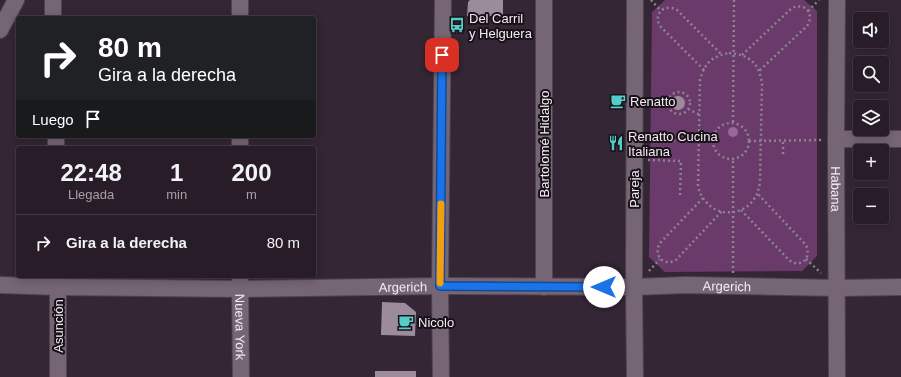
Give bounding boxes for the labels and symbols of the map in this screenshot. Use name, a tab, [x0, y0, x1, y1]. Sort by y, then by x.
place label: Del Carril y Helguera	[469, 11, 533, 41]
bus stop icon: Del Carril y Helguera	[448, 16, 466, 34]
pin	[425, 38, 459, 72]
street label: Bartolomé Hidalgo	[537, 91, 552, 197]
cafe icon: Renatto	[609, 92, 627, 110]
place label: Renatto	[630, 94, 676, 109]
place label: Renatto Cucina Italiana	[628, 129, 718, 159]
restaurant icon: Renatto Cucina Italiana	[607, 134, 625, 152]
street label: Habana	[829, 166, 844, 213]
street label: Pareja	[627, 169, 642, 208]
position arrow	[583, 266, 625, 308]
street label: Argerich	[703, 278, 751, 294]
street label: Argerich	[379, 279, 427, 294]
street label: Nueva York	[233, 294, 248, 361]
street label: Asunción	[51, 299, 66, 353]
cafe icon: Nicolo	[397, 313, 415, 331]
place label: Nicolo	[418, 315, 454, 330]

